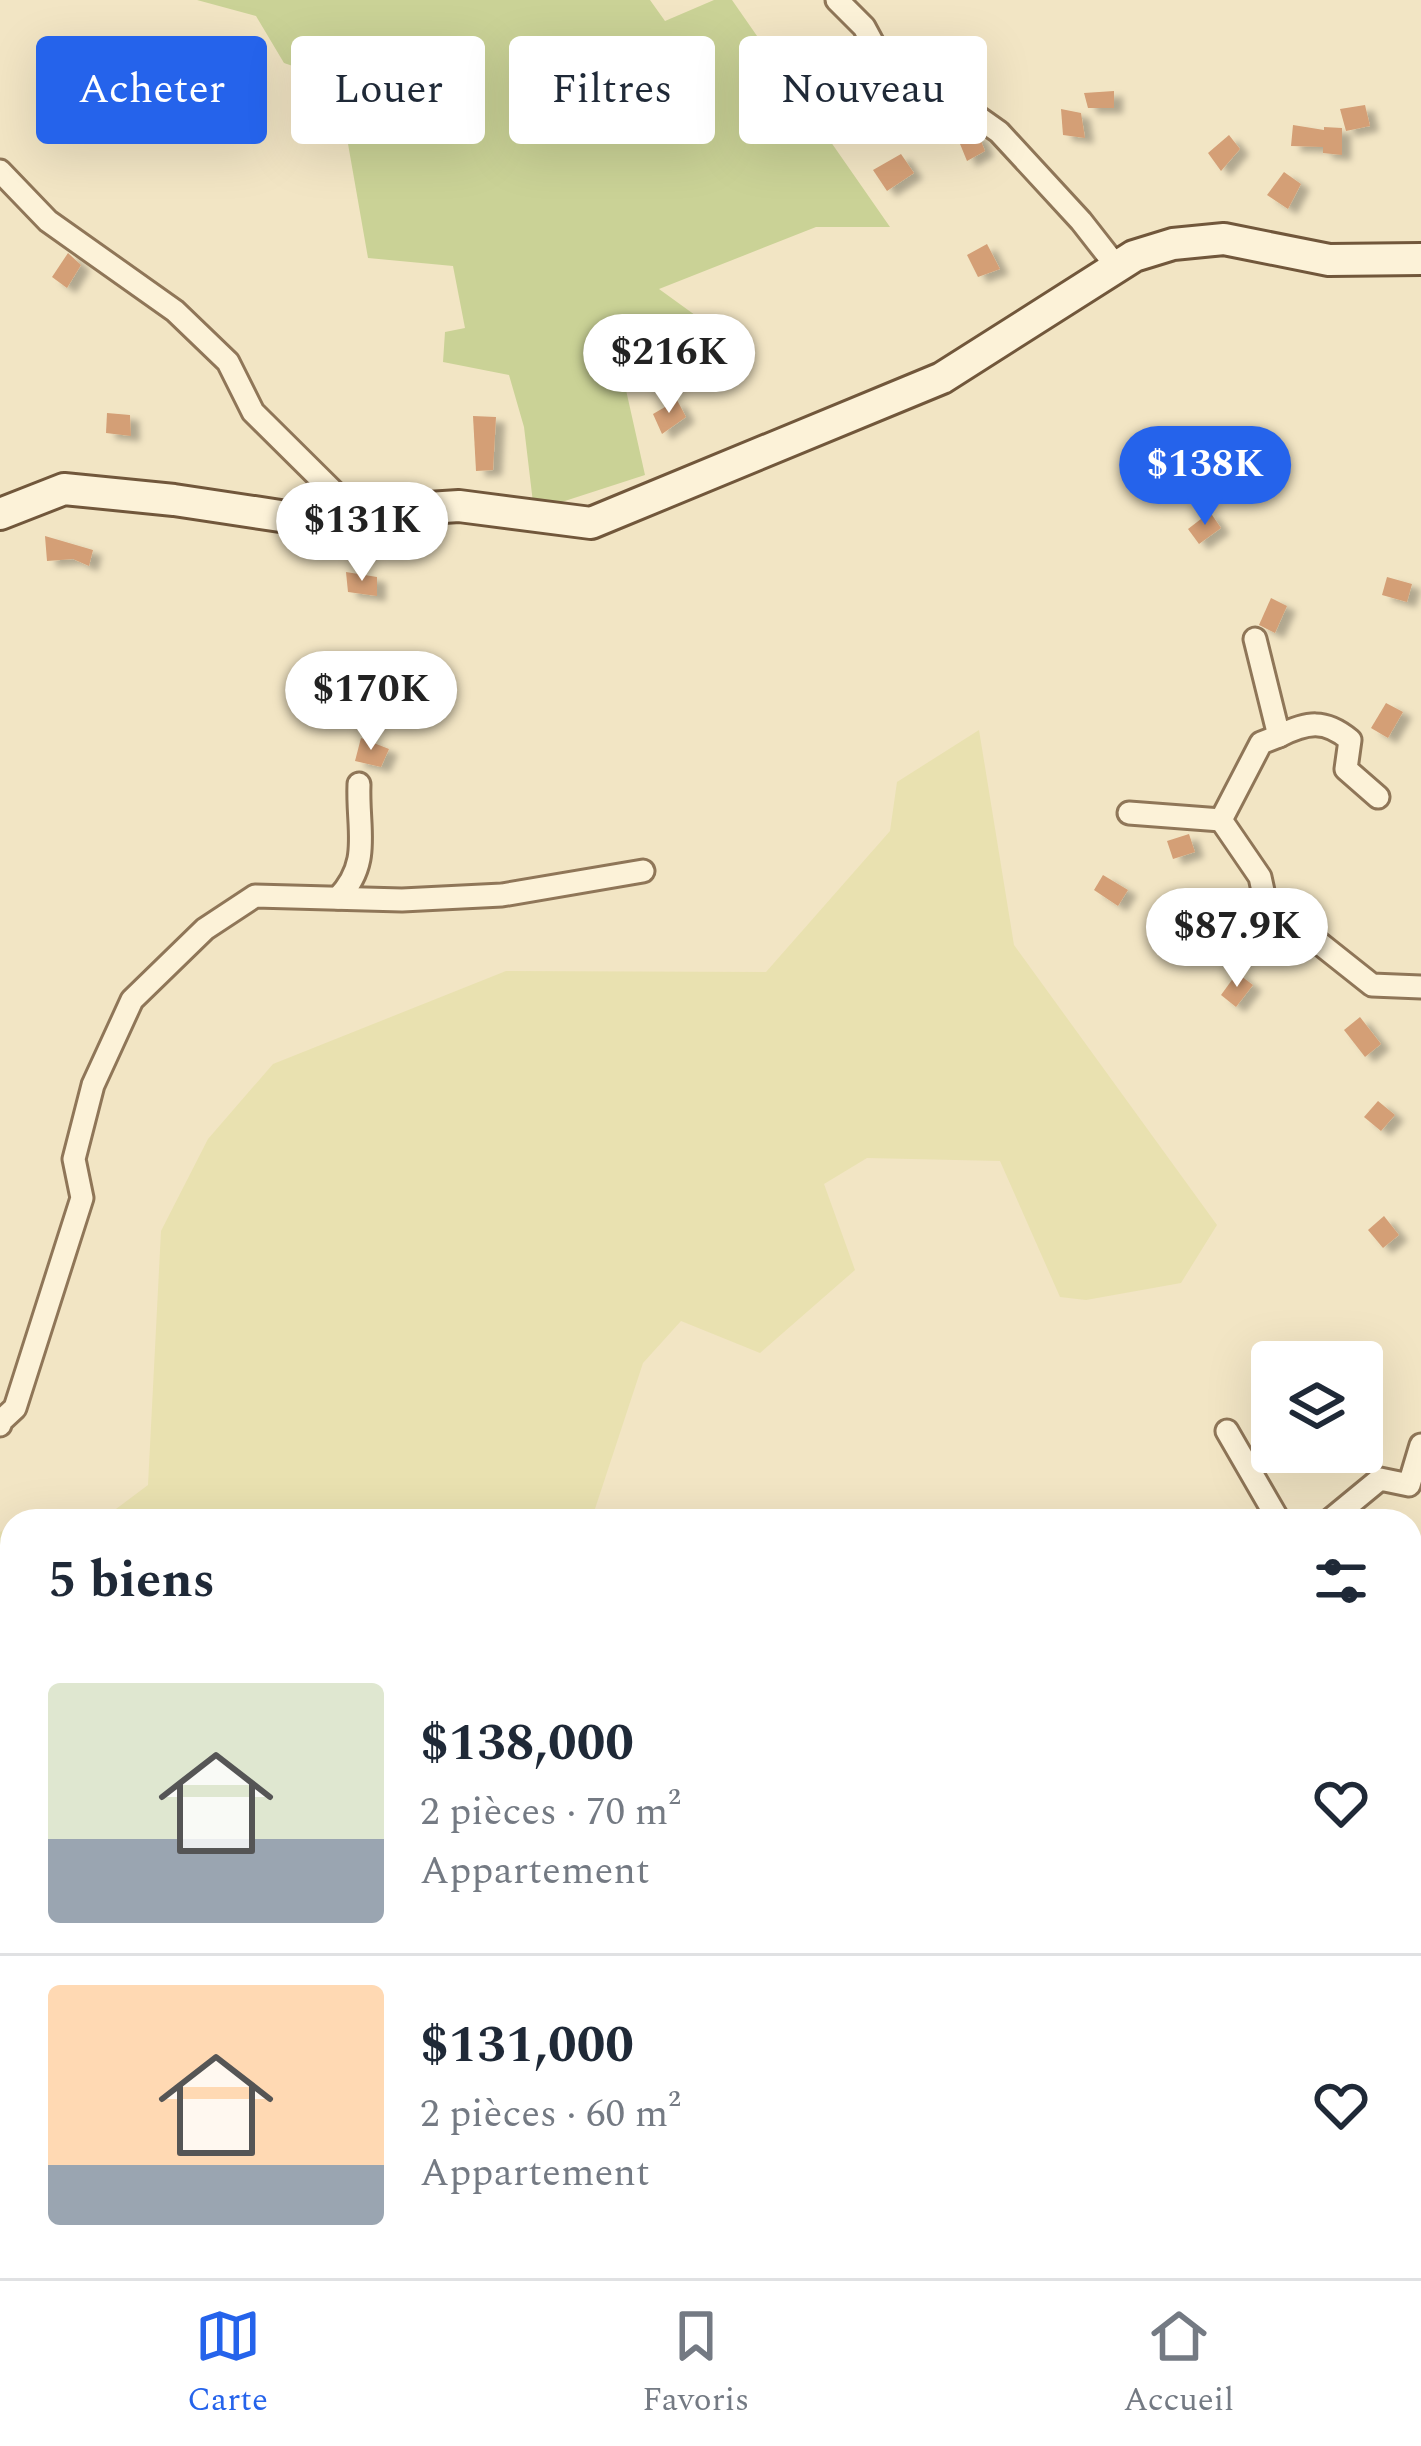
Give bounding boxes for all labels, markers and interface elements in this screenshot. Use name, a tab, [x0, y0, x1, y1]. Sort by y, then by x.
chip: Acheter	[36, 36, 267, 144]
chip: Louer	[291, 36, 485, 144]
chip: Filtres	[509, 36, 715, 144]
chip: Nouveau	[739, 36, 987, 144]
pin: $216K	[585, 314, 753, 416]
text: $216K	[610, 323, 728, 382]
pin: $138K	[1121, 426, 1289, 528]
text: $138K	[1146, 435, 1264, 494]
pin: $131K	[278, 482, 446, 584]
text: $131K	[303, 491, 421, 550]
pin: $170K	[287, 651, 455, 753]
text: $170K	[312, 660, 430, 719]
pin: $87.9K	[1139, 888, 1335, 990]
text: $87.9K	[1173, 897, 1301, 956]
map controls	[1251, 1341, 1383, 1473]
button: layers	[1251, 1341, 1383, 1473]
text: 5 biens	[48, 1542, 215, 1620]
icon: filters	[1308, 1548, 1374, 1614]
text: $138,000	[420, 1705, 634, 1783]
icon: home	[144, 1731, 288, 1875]
icon: heart	[1308, 1770, 1374, 1836]
text: 2 pièces · 70 m²	[420, 1783, 681, 1842]
text: Appartement	[420, 1842, 650, 1901]
text: $131,000	[420, 2007, 634, 2085]
icon: home	[144, 2033, 288, 2177]
icon: heart	[1308, 2072, 1374, 2138]
text: 2 pièces · 60 m²	[420, 2085, 681, 2144]
text: Appartement	[420, 2144, 650, 2203]
tab: Carte	[187, 2303, 268, 2425]
tab: Favoris	[642, 2303, 749, 2425]
tab: Accueil	[1124, 2303, 1234, 2425]

